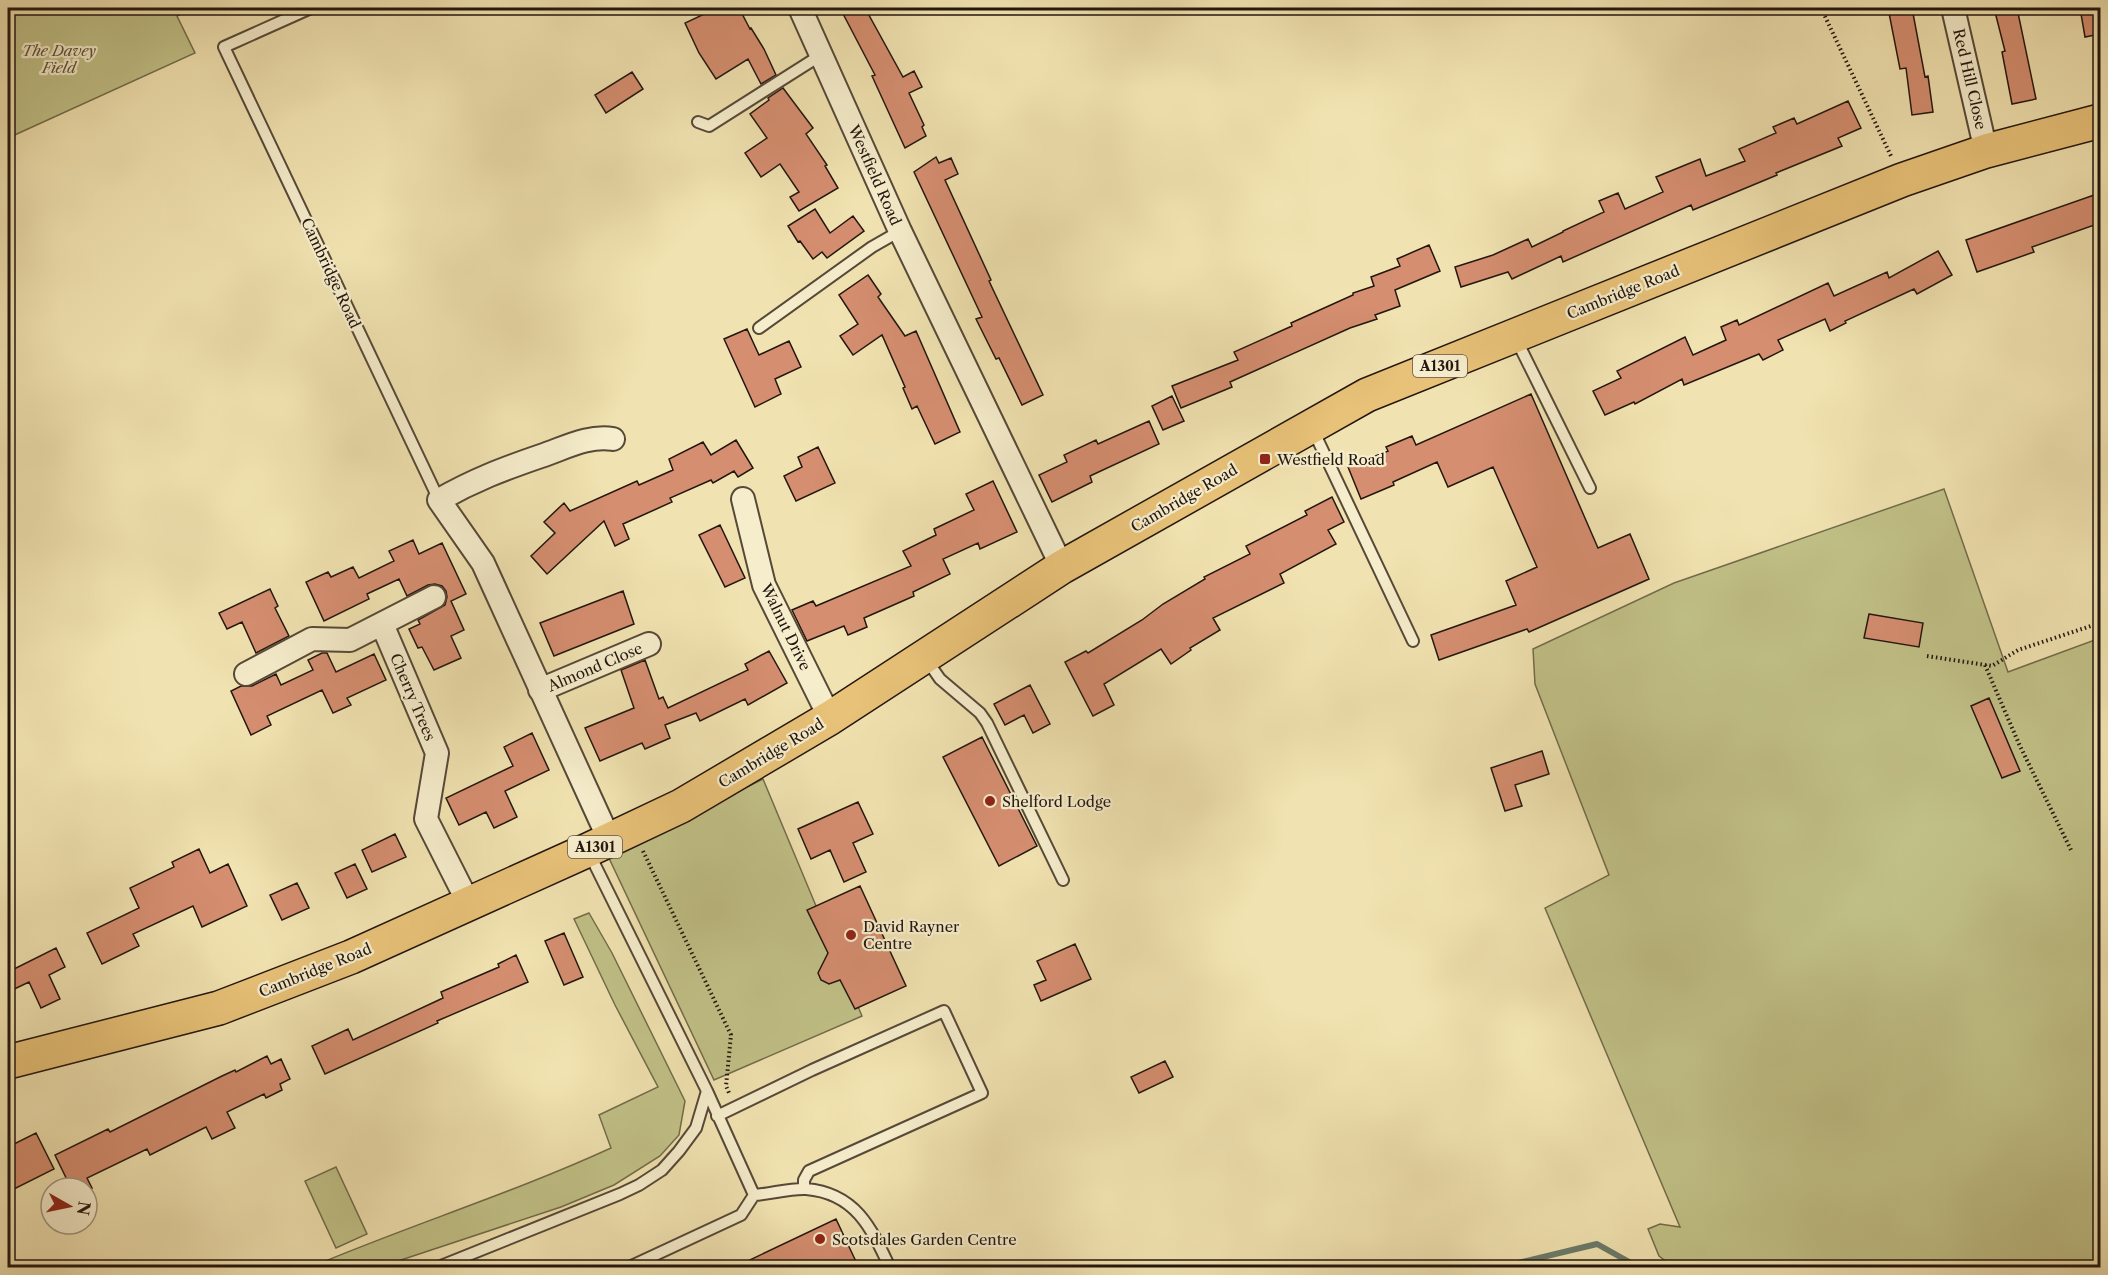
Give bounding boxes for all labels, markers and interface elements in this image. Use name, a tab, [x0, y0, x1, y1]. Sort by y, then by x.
street label: Red Hill Close	[1949, 27, 1991, 131]
park label: The Davey Field	[22, 41, 96, 77]
street label: Westfield Road	[844, 121, 906, 228]
street label: Cambridge Road	[297, 215, 365, 331]
street label: Cambridge Road	[1564, 261, 1682, 323]
road number: A1301	[1413, 355, 1467, 377]
place label: Westfield Road	[1276, 450, 1385, 469]
marker: Westfield Road	[1258, 452, 1272, 466]
street label: Cambridge Road	[1127, 460, 1241, 536]
street label: Walnut Drive	[756, 580, 815, 674]
street label: Almond Close	[544, 638, 645, 696]
street label: Cherry Trees	[386, 650, 440, 744]
street label: Cambridge Road	[715, 714, 827, 792]
place label: Shelford Lodge	[1002, 792, 1111, 811]
marker: Shelford Lodge	[983, 794, 997, 808]
road number: A1301	[568, 836, 622, 858]
place label: David Rayner Centre	[863, 917, 960, 953]
marker: David Rayner Centre	[844, 928, 858, 942]
street label: Cambridge Road	[256, 939, 374, 1001]
north arrow	[39, 1176, 99, 1236]
text: N	[73, 1200, 95, 1217]
place label: Scotsdales Garden Centre	[832, 1230, 1017, 1249]
marker: Scotsdales Garden Centre	[813, 1232, 827, 1246]

